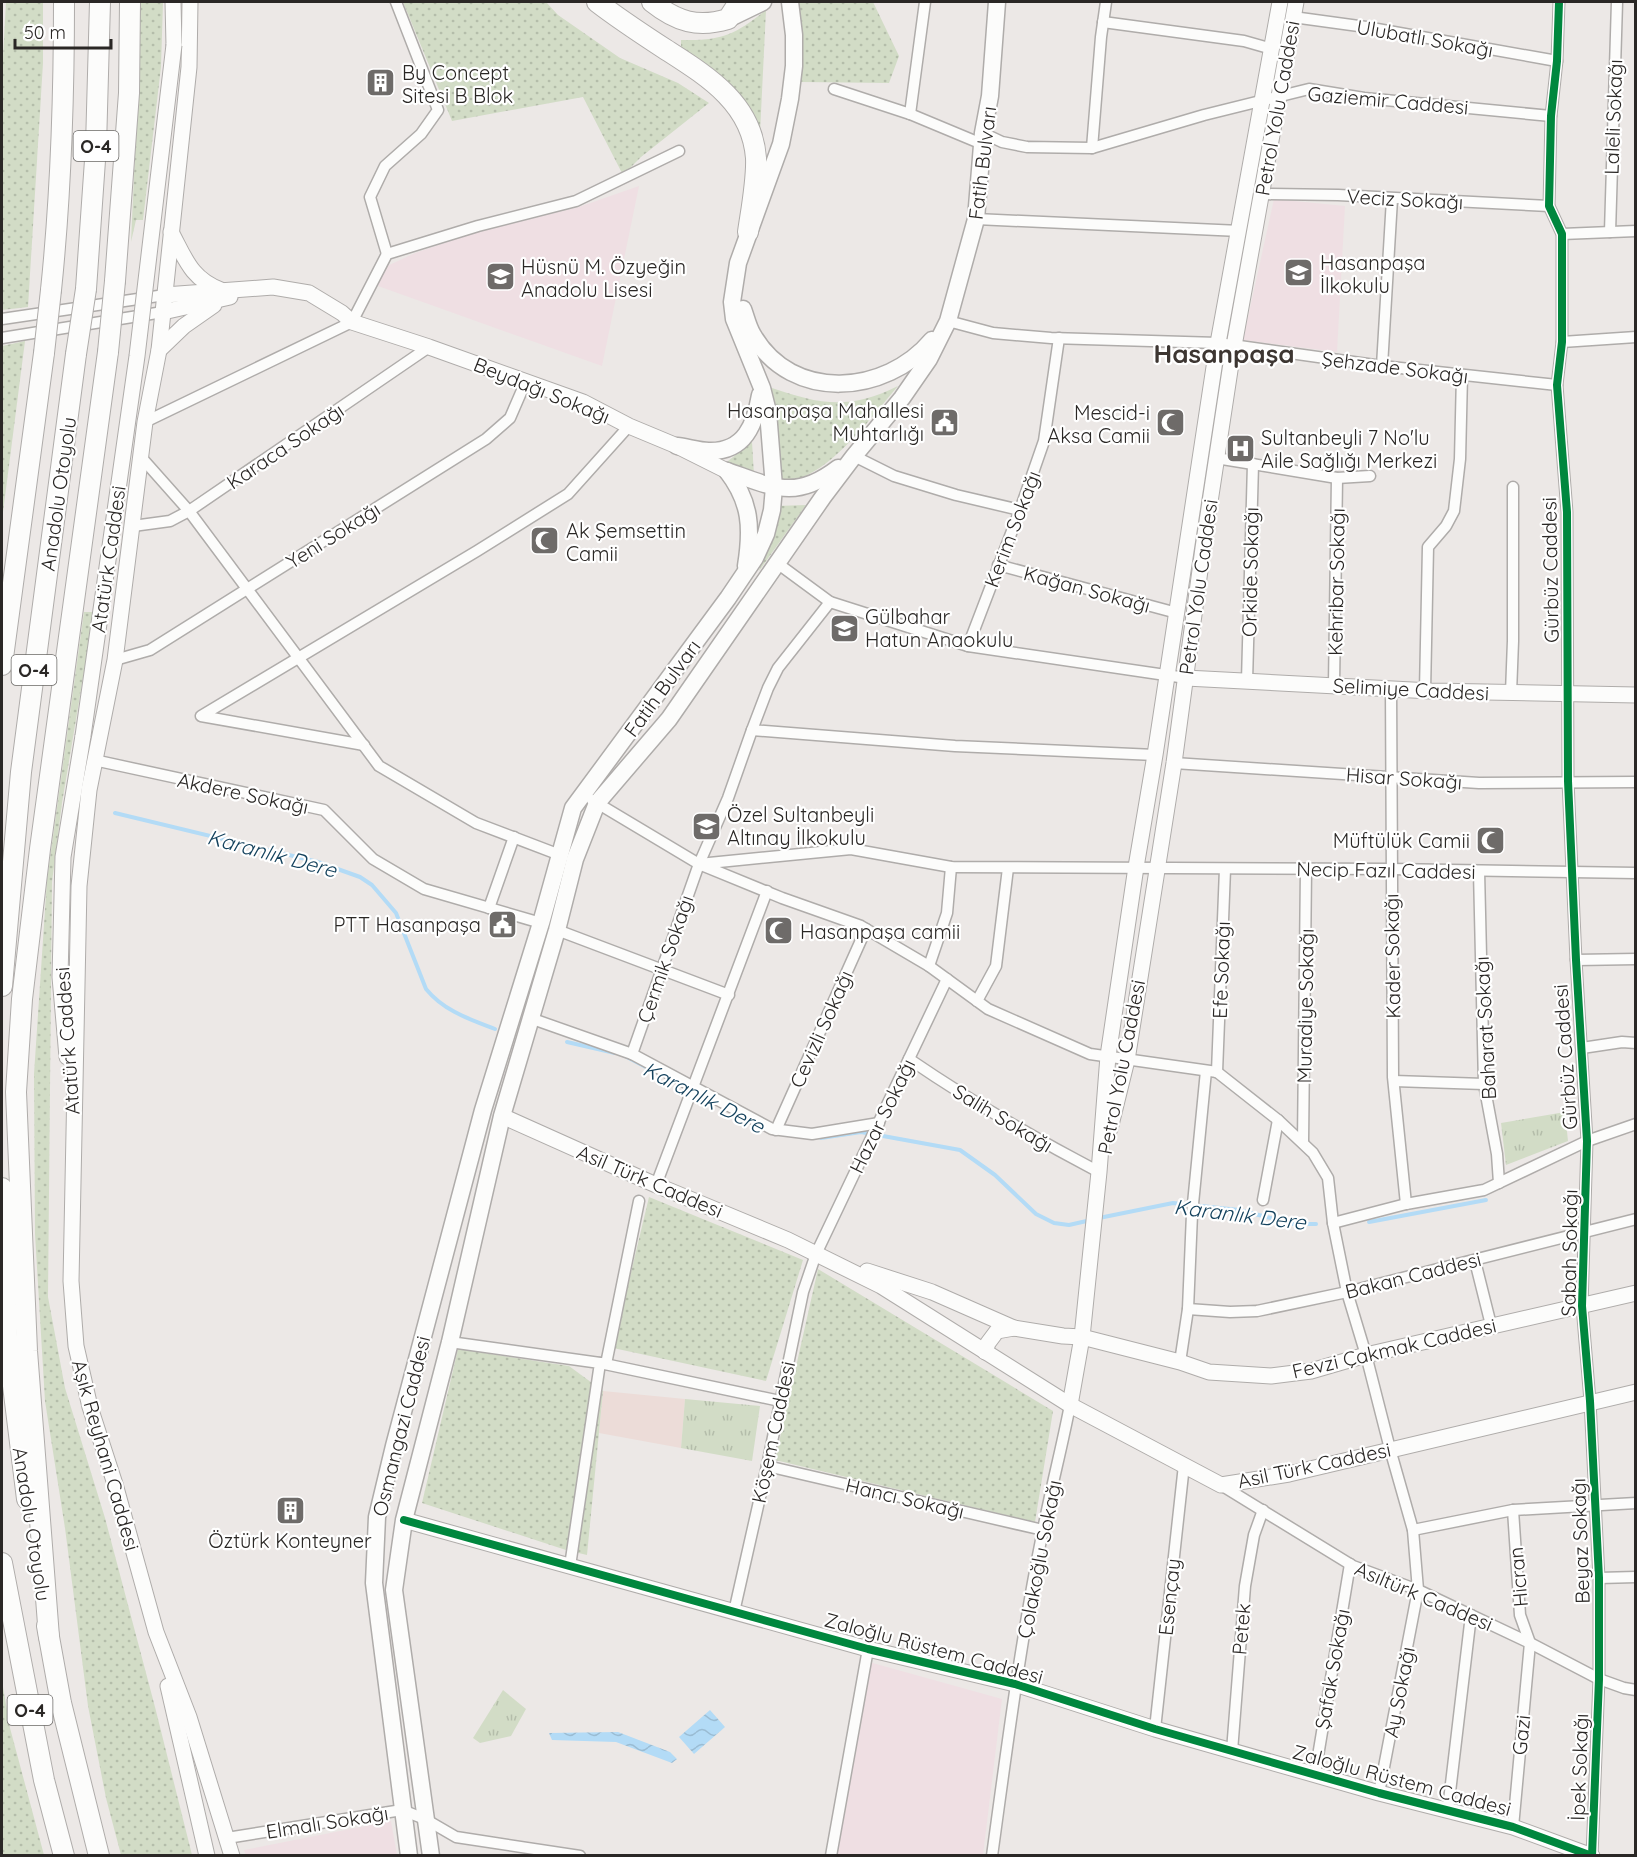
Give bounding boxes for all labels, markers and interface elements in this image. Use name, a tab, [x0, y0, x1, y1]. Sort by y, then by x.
scale bar	[15, 12, 111, 50]
street label: Ulubatlı Sokağı	[1355, 14, 1495, 62]
street label: Petrol Yolu Caddesi	[1249, 18, 1305, 198]
text: 50 m	[24, 21, 66, 44]
street label: Laleli Sokağı	[1598, 59, 1628, 175]
place label: By Concept Sitesi B Blok	[402, 60, 513, 108]
building icon: By Concept Sitesi B Blok	[365, 67, 397, 99]
street label: Gaziemir Caddesi	[1306, 81, 1470, 119]
street label: Fatih Bulvarı	[963, 105, 1001, 221]
road number: O-4	[74, 131, 118, 161]
street label: Veciz Sokağı	[1346, 183, 1464, 215]
place label: Hasanpaşa İlkokulu	[1320, 250, 1425, 298]
place label: Hüsnü M. Özyeğin Anadolu Lisesi	[521, 254, 686, 302]
school or university icon: Hasanpaşa İlkokulu	[1283, 257, 1315, 289]
school or university icon: Hüsnü M. Özyeğin Anadolu Lisesi	[484, 261, 516, 293]
district label: Hasanpaşa	[1153, 337, 1295, 370]
street label: Şehzade Sokağı	[1320, 346, 1470, 388]
street label: Beydağı Sokağı	[470, 351, 614, 429]
street label: Karaca Sokağı	[222, 398, 348, 494]
place label: Hasanpaşa Mahallesi Muhtarlığı	[727, 398, 924, 446]
place label: Mescid-i Aksa Camii	[1047, 400, 1150, 448]
public building icon: Hasanpaşa Mahallesi Muhtarlığı	[929, 406, 961, 438]
mosque icon: Mescid-i Aksa Camii	[1155, 407, 1187, 439]
street label: Anadolu Otoyolu	[35, 415, 81, 573]
place label: Sultanbeyli 7 No'lu Aile Sağlığı Merkezi	[1261, 425, 1437, 473]
hospital icon: Sultanbeyli 7 No'lu Aile Sağlığı Merkezi	[1224, 433, 1256, 465]
street label: Kerim Sokağı	[978, 467, 1046, 591]
street label: Atatürk Caddesi	[85, 484, 131, 634]
street label: Yeni Sokağı	[282, 496, 384, 574]
street label: Petrol Yolu Caddesi	[1173, 497, 1223, 677]
street label: Gürbüz Caddesi	[1536, 497, 1564, 643]
street label: Orkide Sokağı	[1236, 507, 1264, 637]
street label: Kehribar Sokağı	[1322, 508, 1350, 656]
place label: Ak Şemsettin Camii	[566, 518, 686, 566]
mosque icon: Ak Şemsettin Camii	[529, 525, 561, 557]
street label: Kağan Sokağı	[1021, 560, 1153, 618]
place label: Gülbahar Hatun Anaokulu	[865, 604, 1013, 652]
school or university icon: Gülbahar Hatun Anaokulu	[828, 612, 860, 644]
street label: Fatih Bulvarı	[618, 635, 706, 741]
road number: O-4	[12, 655, 57, 685]
street label: Selimiye Caddesi	[1332, 672, 1490, 706]
street label: Hisar Sokağı	[1345, 761, 1463, 795]
street label: Akdere Sokağı	[175, 767, 311, 819]
place label: Özel Sultanbeyli Altınay İlkokulu	[727, 802, 874, 850]
school or university icon: Özel Sultanbeyli Altınay İlkokulu	[690, 810, 722, 842]
water label: Karanlık Dere	[205, 823, 340, 883]
mosque icon: Müftülük Camii	[1475, 824, 1507, 856]
place label: Müftülük Camii	[1333, 828, 1470, 853]
street label: Necip Fazıl Caddesi	[1296, 856, 1476, 884]
street label: Çermik Sokağı	[631, 892, 699, 1026]
street label: Kader Sokağı	[1378, 893, 1406, 1019]
public building icon: PTT Hasanpaşa	[486, 908, 518, 940]
place label: PTT Hasanpaşa	[333, 912, 481, 937]
mosque icon: Hasanpaşa camii	[763, 915, 795, 947]
place label: Hasanpaşa camii	[800, 919, 960, 944]
street label: Efe Sokağı	[1207, 921, 1235, 1019]
street label: Muradiye Sokağı	[1291, 928, 1319, 1084]
street label: Baharat Sokağı	[1469, 956, 1501, 1100]
street label: Atatürk Caddesi	[49, 966, 85, 1116]
street label: Cevizli Sokağı	[784, 966, 858, 1092]
street label: Petrol Yolu Caddesi	[1092, 978, 1150, 1156]
street label: Gürbüz Caddesi	[1547, 983, 1583, 1131]
water label: Karanlık Dere	[639, 1055, 770, 1139]
street label: Hazar Sokağı	[844, 1055, 920, 1177]
street label: Salih Sokağı	[949, 1078, 1057, 1158]
street label: Asil Türk Caddesi	[573, 1139, 727, 1223]
street label: Sabah Sokağı	[1555, 1189, 1583, 1317]
water label: Karanlık Dere	[1173, 1193, 1308, 1235]
street label: Bakan Caddesi	[1342, 1246, 1484, 1304]
street label: Fevzi Çakmak Caddesi	[1289, 1312, 1499, 1384]
street label: Osmangazi Caddesi	[367, 1333, 435, 1519]
street label: Aşık Reyhani Caddesi	[67, 1356, 145, 1554]
street label: Köşem Caddesi	[746, 1359, 800, 1505]
street label: Asil Türk Caddesi	[1235, 1437, 1393, 1493]
street label: Anadolu Otoyolu	[7, 1445, 57, 1603]
street label: Hancı Sokağı	[843, 1472, 967, 1524]
street label: Çolakoğlu Sokağı	[1011, 1478, 1067, 1640]
street label: Beyaz Sokağı	[1565, 1478, 1595, 1604]
building icon: Öztürk Konteyner	[274, 1494, 306, 1526]
place label: Öztürk Konteyner	[208, 1528, 372, 1553]
street label: Hicran	[1503, 1546, 1533, 1608]
street label: Asıltürk Caddesi	[1351, 1556, 1497, 1636]
street label: Esençay	[1153, 1557, 1185, 1637]
street label: Petek	[1226, 1602, 1256, 1656]
street label: Zaloğlu Rüstem Caddesi	[822, 1607, 1046, 1689]
street label: Şafak Sokağı	[1309, 1607, 1355, 1731]
street label: Ay Sokağı	[1378, 1644, 1420, 1740]
road number: O-4	[8, 1695, 52, 1725]
street label: İpek Sokağı	[1565, 1713, 1593, 1821]
street label: Gazi	[1506, 1714, 1536, 1756]
street label: Zaloğlu Rüstem Caddesi	[1290, 1739, 1514, 1821]
street label: Elmalı Sokağı	[264, 1800, 390, 1844]

